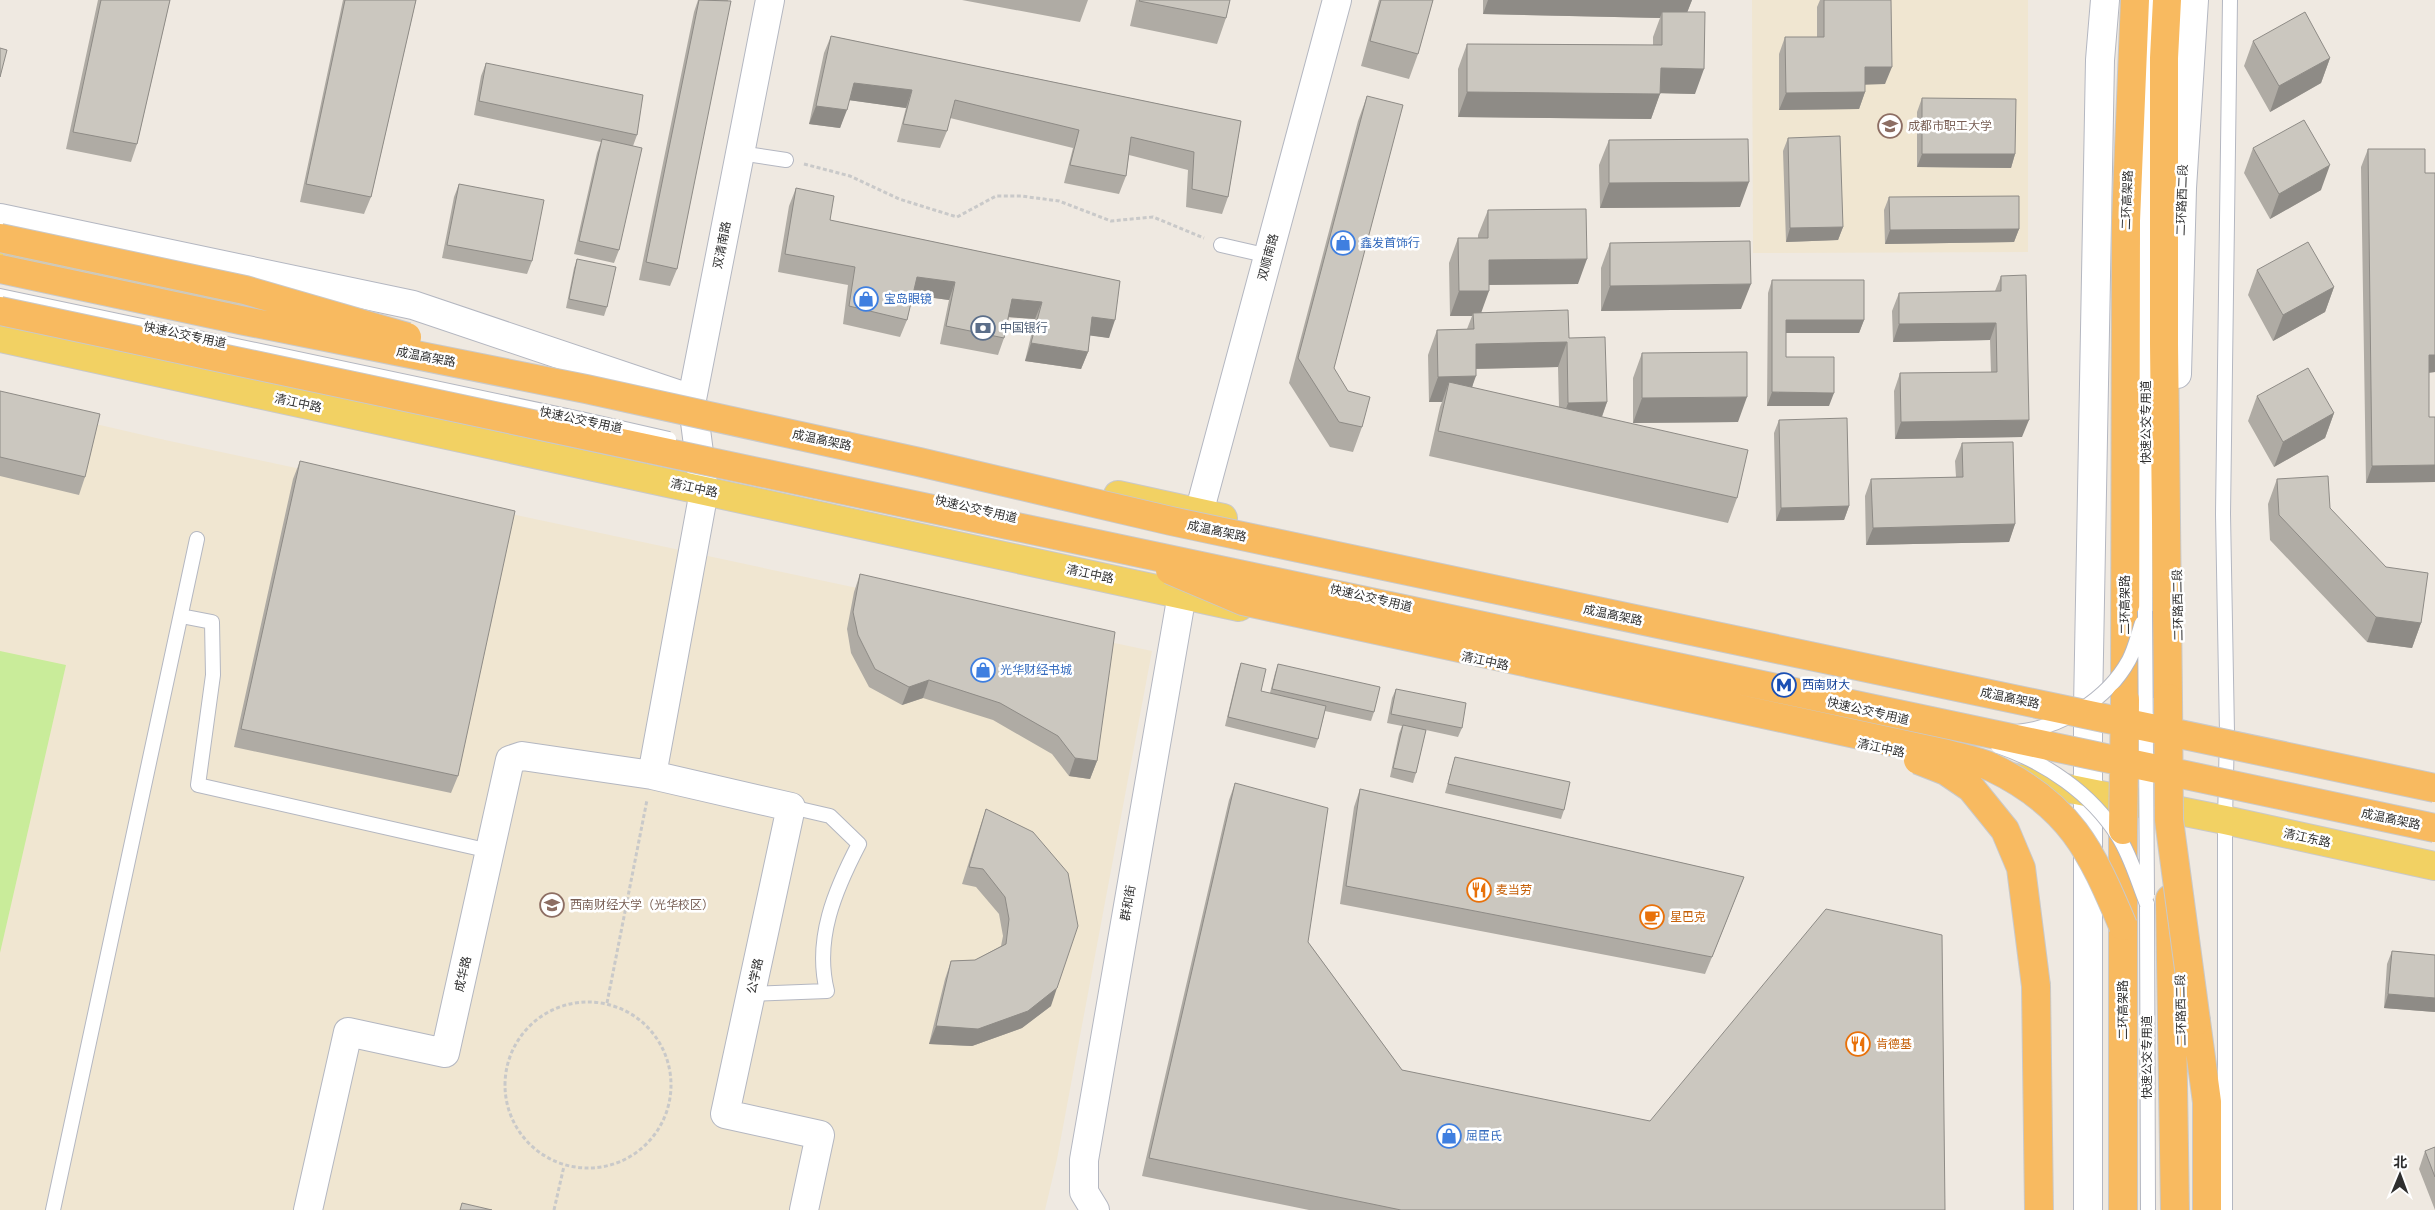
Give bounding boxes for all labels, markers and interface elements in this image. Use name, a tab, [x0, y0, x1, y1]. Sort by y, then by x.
school or university icon: 成都市职工大学	[1877, 113, 1903, 139]
place label: 成都市职工大学	[1908, 119, 1992, 135]
street label: 二环路西二段	[2174, 164, 2192, 236]
street label: 二环高架路	[2119, 170, 2137, 230]
street label: 双清南路	[711, 220, 735, 270]
shop icon: 鑫发首饰行	[1330, 230, 1356, 256]
street label: 双顺南路	[1255, 232, 1283, 283]
place label: 鑫发首饰行	[1360, 236, 1420, 252]
shop icon: 宝岛眼镜	[853, 286, 879, 312]
place label: 宝岛眼镜	[884, 292, 932, 308]
bank icon: 中国银行	[970, 315, 996, 341]
street label: 快速公交专用道	[142, 319, 228, 353]
place label: 中国银行	[1000, 321, 1048, 337]
street label: 成温高架路	[395, 344, 457, 372]
street label: 快速公交专用道	[2139, 380, 2155, 464]
street label: 清江中路	[273, 391, 323, 417]
street label: 快速公交专用道	[538, 404, 624, 438]
street label: 成温高架路	[791, 427, 853, 455]
street label: 清江中路	[669, 476, 719, 502]
street label: 快速公交专用道	[933, 493, 1019, 527]
street label: 成温高架路	[1186, 518, 1248, 546]
street label: 清江中路	[1065, 562, 1115, 588]
street label: 二环路西二段	[2170, 569, 2188, 641]
street label: 二环高架路	[2118, 575, 2134, 635]
street label: 快速公交专用道	[1328, 582, 1414, 616]
street label: 成温高架路	[1582, 602, 1644, 630]
street label: 清江中路	[1460, 649, 1510, 675]
shop icon: 光华财经书城	[970, 657, 996, 683]
place label: 光华财经书城	[1000, 663, 1072, 679]
metro station icon: 西南财大	[1771, 672, 1797, 698]
place label: 西南财大	[1802, 678, 1850, 694]
street label: 成温高架路	[1979, 685, 2041, 713]
street label: 快速公交专用道	[1825, 695, 1911, 729]
street label: 清江中路	[1856, 736, 1906, 762]
street label: 成温高架路	[2360, 806, 2422, 834]
street label: 清江东路	[2282, 826, 2332, 852]
restaurant icon: 麦当劳	[1466, 877, 1492, 903]
place label: 麦当劳	[1496, 883, 1532, 899]
street label: 群和街	[1118, 884, 1140, 922]
school or university icon: 西南财经大学（光华校区）	[539, 892, 565, 918]
place label: 西南财经大学（光华校区）	[570, 898, 714, 914]
cafe icon: 星巴克	[1639, 904, 1665, 930]
place label: 星巴克	[1670, 910, 1706, 926]
street label: 成华路	[452, 955, 476, 994]
street label: 公学路	[744, 957, 768, 995]
street label: 二环路西二段	[2173, 974, 2191, 1046]
street label: 二环高架路	[2116, 980, 2132, 1040]
street label: 快速公交专用道	[2140, 1015, 2156, 1099]
restaurant icon: 肯德基	[1845, 1031, 1871, 1057]
place label: 肯德基	[1876, 1037, 1912, 1053]
shop icon: 屈臣氏	[1436, 1123, 1462, 1149]
place label: 屈臣氏	[1466, 1129, 1502, 1145]
north arrow	[2375, 1150, 2425, 1200]
text: 北	[2393, 1155, 2407, 1172]

